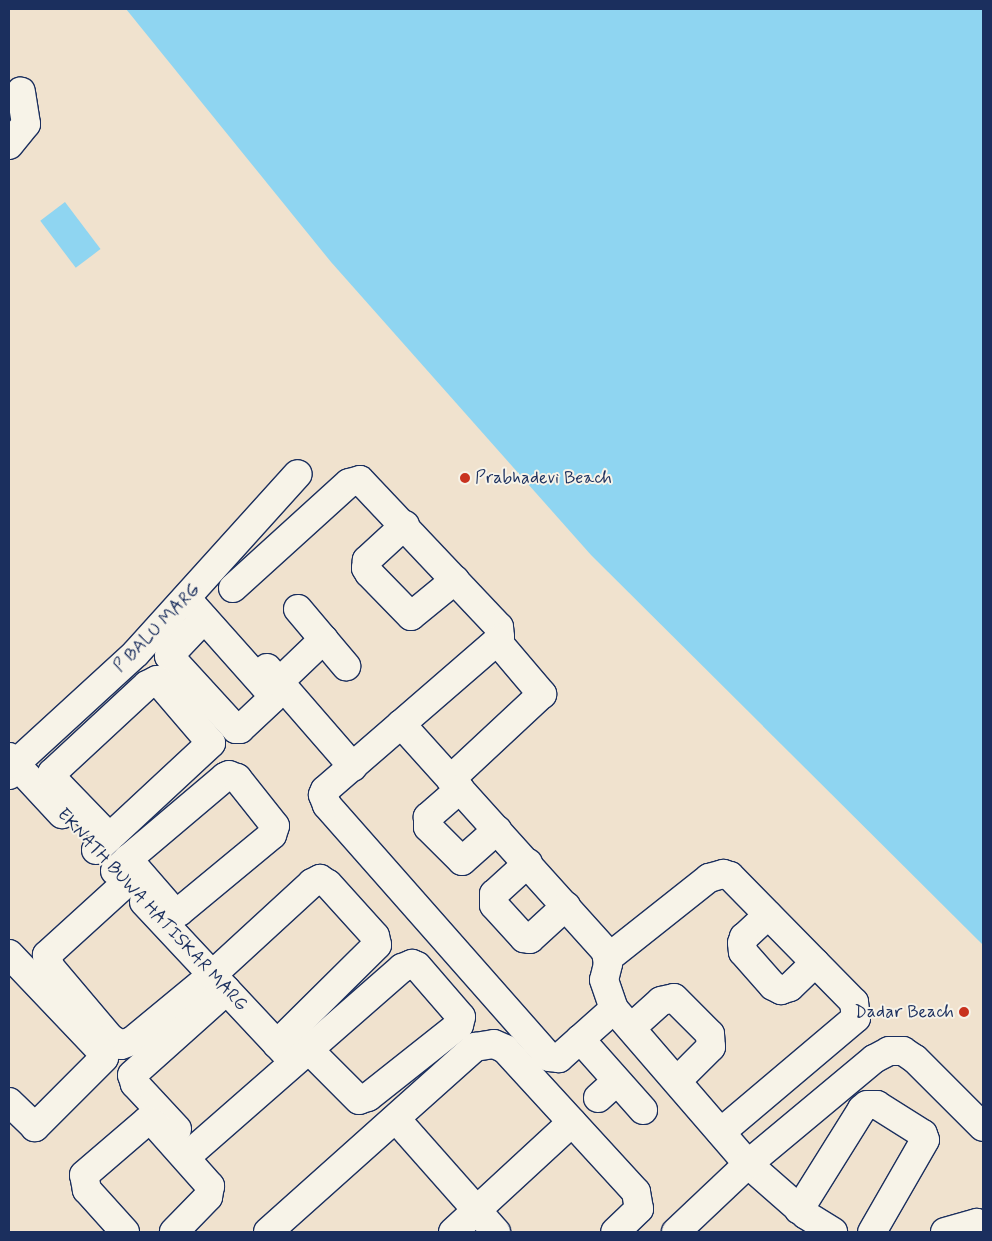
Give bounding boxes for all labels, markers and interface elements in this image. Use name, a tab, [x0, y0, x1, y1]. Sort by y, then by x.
place label: Prabhadevi Beach	[475, 467, 611, 489]
marker: Prabhadevi Beach	[459, 472, 471, 484]
street label: P BALU MARG	[109, 579, 205, 677]
street label: EKNATH BUWA HATISKAR MARG	[51, 803, 253, 1017]
place label: Dadar Beach	[855, 1001, 954, 1023]
marker: Dadar Beach	[958, 1006, 970, 1018]

